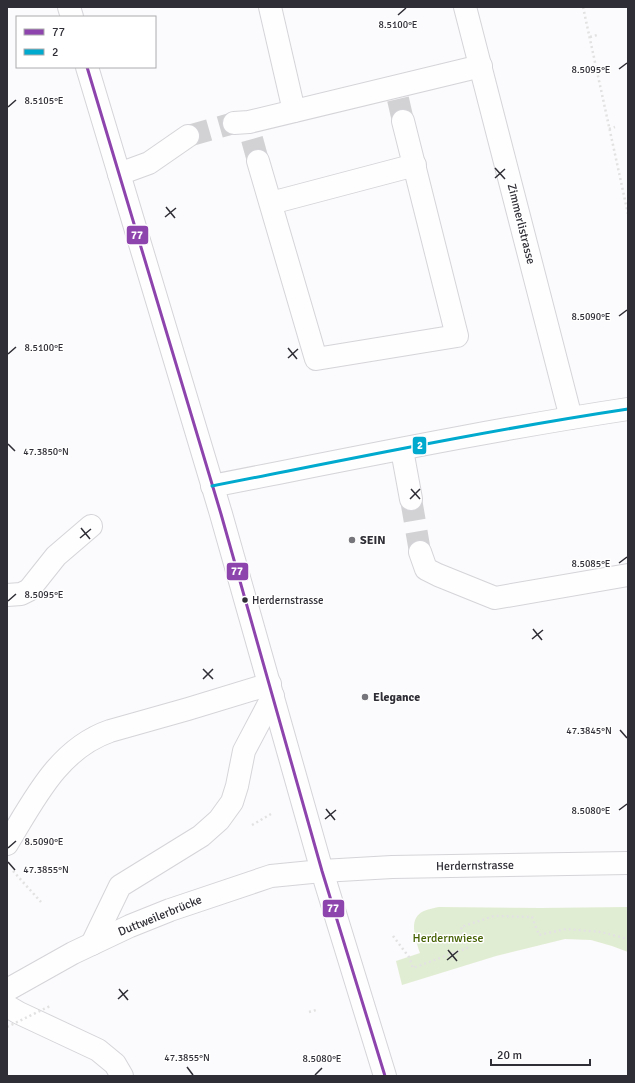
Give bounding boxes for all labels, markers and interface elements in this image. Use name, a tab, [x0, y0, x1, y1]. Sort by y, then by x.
legend	[16, 16, 156, 68]
text: 8.5100°E	[379, 19, 418, 31]
text: 77	[52, 25, 65, 40]
text: 2	[52, 45, 58, 60]
text: 8.5095°E	[572, 64, 611, 76]
text: 8.5105°E	[25, 95, 64, 107]
street label: Zimmerlistrasse	[504, 182, 538, 266]
line badge: 77	[126, 225, 149, 245]
text: 77	[131, 229, 143, 242]
text: 8.5090°E	[572, 311, 611, 323]
text: 8.5100°E	[25, 342, 64, 354]
line badge: 2	[412, 436, 427, 455]
text: 2	[417, 439, 423, 452]
text: 47.3850°N	[23, 446, 69, 458]
place label: SEIN	[360, 533, 386, 548]
marker: SEIN	[347, 535, 357, 545]
text: 8.5085°E	[572, 558, 611, 570]
line badge: 77	[226, 562, 249, 581]
text: 77	[231, 565, 243, 578]
text: 8.5095°E	[25, 589, 64, 601]
place label: Herdernstrasse	[252, 594, 324, 607]
marker: Herdernstrasse	[240, 595, 250, 605]
place label: Elegance	[373, 690, 420, 705]
marker: Elegance	[360, 692, 370, 702]
text: 47.3845°N	[566, 725, 612, 737]
text: 8.5080°E	[572, 805, 611, 817]
text: 8.5090°E	[25, 836, 64, 848]
street label: Herdernstrasse	[436, 858, 514, 874]
text: 47.3855°N	[23, 864, 69, 876]
street label: Duttweilerbrücke	[116, 892, 204, 940]
line badge: 77	[322, 899, 345, 918]
text: 77	[327, 902, 339, 915]
park label: Herdernwiese	[413, 931, 483, 946]
scale bar	[491, 1041, 590, 1067]
text: 20 m	[497, 1048, 522, 1063]
text: 47.3855°N	[164, 1052, 210, 1064]
text: 8.5080°E	[303, 1053, 342, 1065]

